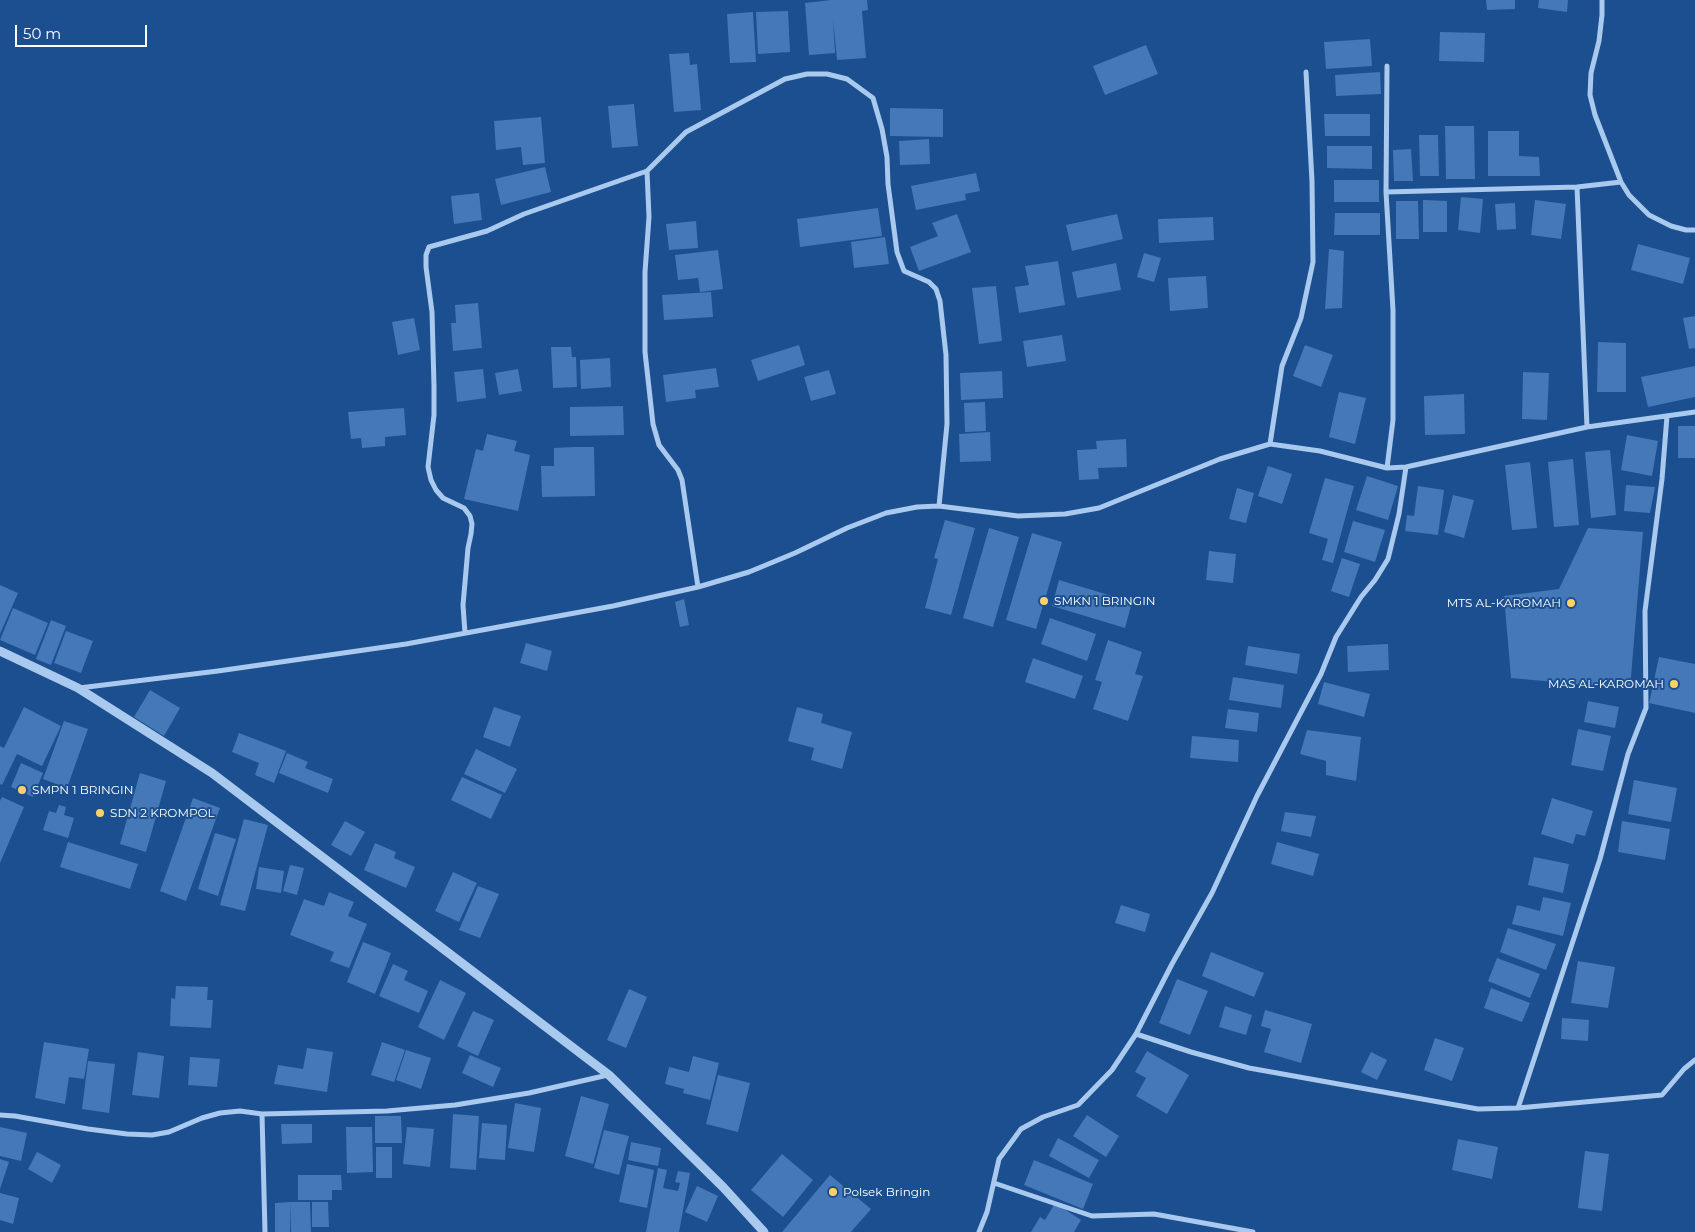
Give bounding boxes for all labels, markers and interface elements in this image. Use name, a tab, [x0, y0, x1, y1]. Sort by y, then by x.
scale bar	[18, 15, 150, 47]
text: 50 m	[23, 24, 61, 43]
place label: SMKN 1 BRINGIN	[1054, 594, 1156, 608]
marker: SMKN 1 BRINGIN	[1038, 595, 1050, 607]
place label: MTS AL-KAROMAH	[1447, 596, 1561, 610]
marker: MTS AL-KAROMAH	[1565, 597, 1577, 609]
place label: MAS AL-KAROMAH	[1548, 677, 1664, 691]
marker: MAS AL-KAROMAH	[1668, 678, 1680, 690]
place label: SMPN 1 BRINGIN	[32, 783, 133, 797]
marker: SMPN 1 BRINGIN	[16, 784, 28, 796]
place label: SDN 2 KROMPOL	[110, 806, 215, 820]
marker: SDN 2 KROMPOL	[94, 807, 106, 819]
place label: Polsek Bringin	[843, 1185, 930, 1199]
marker: Polsek Bringin	[827, 1186, 839, 1198]

